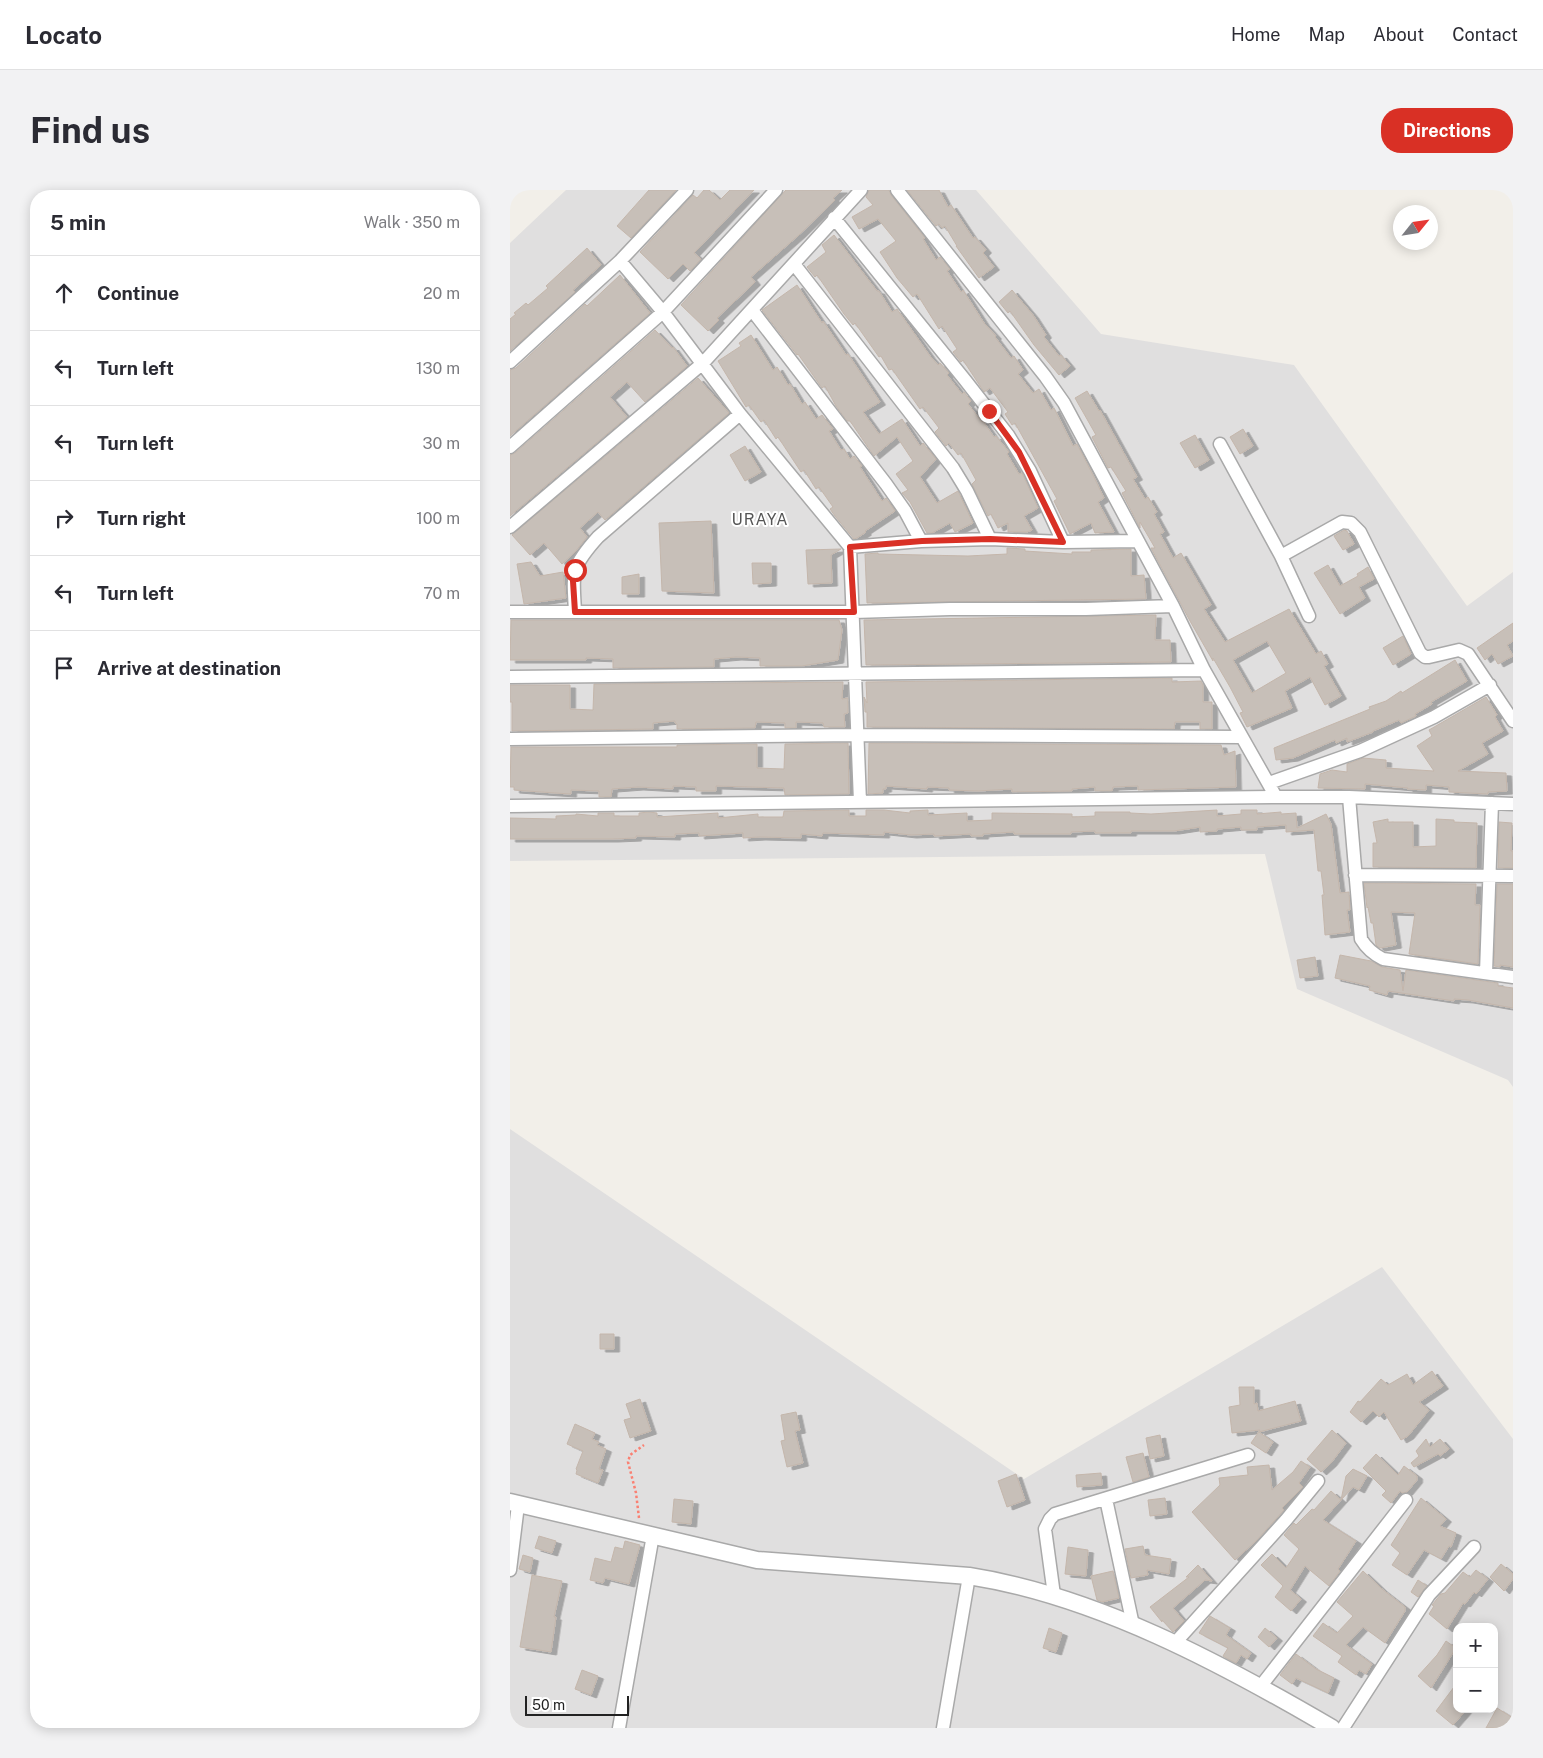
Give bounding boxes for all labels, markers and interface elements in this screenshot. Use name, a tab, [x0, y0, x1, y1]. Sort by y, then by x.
text: Locato	[25, 21, 102, 49]
text: Home	[1231, 24, 1281, 45]
text: Map	[1309, 24, 1345, 45]
text: About	[1373, 24, 1424, 45]
text: Contact	[1452, 24, 1518, 45]
button: Directions	[1381, 108, 1513, 153]
text: Find us	[30, 110, 150, 151]
north arrow	[1393, 205, 1438, 250]
text: 5 min	[50, 210, 106, 235]
text: Walk · 350 m	[364, 213, 460, 232]
icon: ahead	[50, 279, 78, 307]
text: Continue	[97, 282, 179, 304]
text: 20 m	[423, 284, 460, 303]
icon: left	[50, 354, 78, 382]
text: Turn left	[97, 357, 174, 379]
text: 130 m	[416, 359, 460, 378]
route end	[978, 400, 1001, 423]
icon: left	[50, 429, 78, 457]
text: Turn left	[97, 432, 174, 454]
text: 30 m	[423, 434, 460, 453]
icon: right	[50, 504, 78, 532]
text: Turn right	[97, 507, 186, 529]
text: 100 m	[416, 509, 460, 528]
district label: URAYA	[731, 510, 789, 529]
route start	[564, 559, 587, 582]
icon: left	[50, 579, 78, 607]
text: Turn left	[97, 582, 174, 604]
text: 70 m	[423, 584, 460, 603]
icon: arrive	[50, 654, 78, 682]
text: Arrive at destination	[97, 657, 281, 679]
map controls	[1453, 1623, 1498, 1713]
button: +	[1453, 1623, 1498, 1668]
button: −	[1453, 1668, 1498, 1713]
scale bar	[525, 1693, 629, 1716]
text: 50 m	[532, 1697, 565, 1713]

